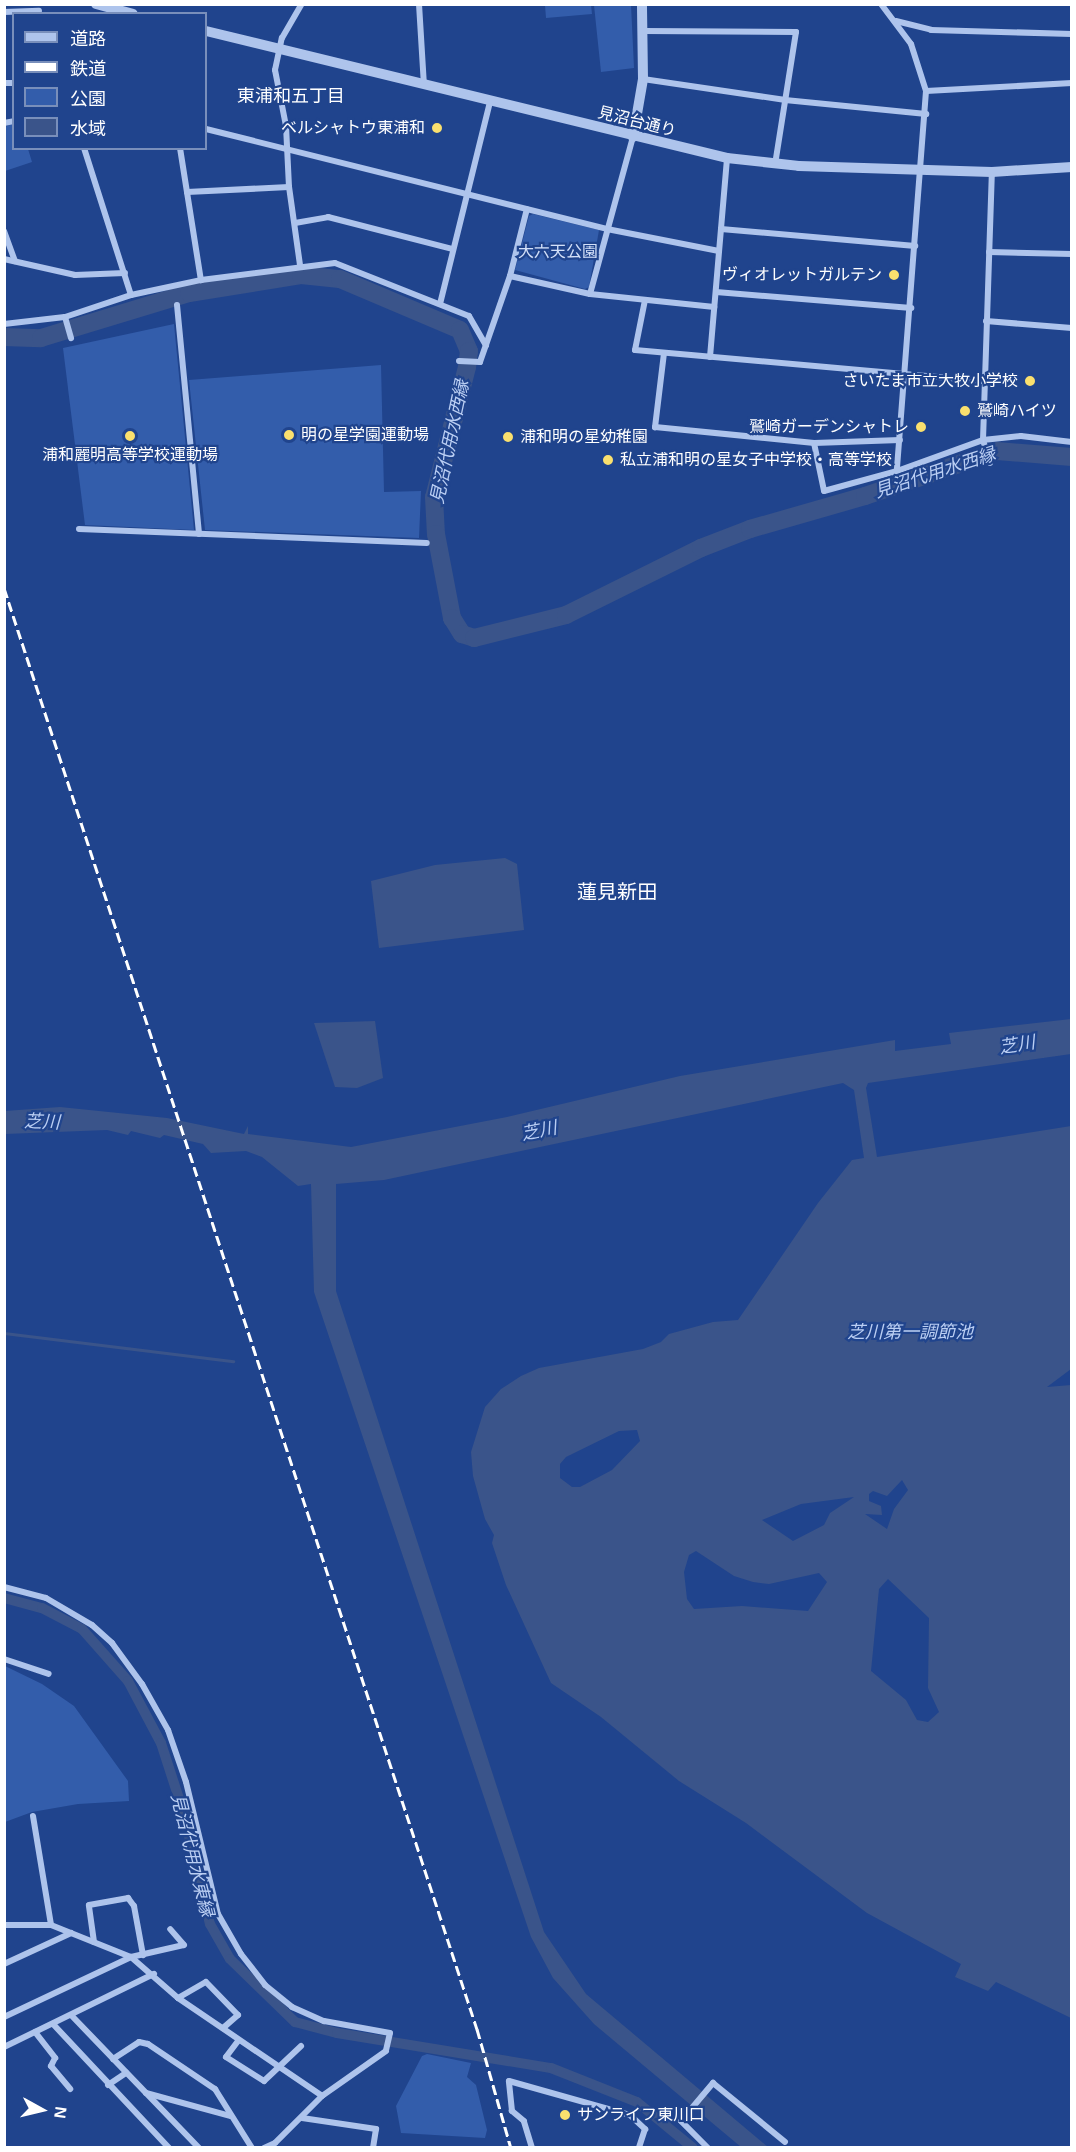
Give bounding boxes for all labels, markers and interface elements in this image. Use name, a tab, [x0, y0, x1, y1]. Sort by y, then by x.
legend	[12, 12, 207, 150]
text: 道路	[70, 29, 106, 49]
text: 鉄道	[70, 59, 106, 79]
district label: 東浦和五丁目	[237, 85, 345, 107]
text: 公園	[70, 89, 106, 109]
street label: 見沼台通り	[596, 103, 678, 141]
place label: ベルシャトウ東浦和	[281, 118, 425, 138]
text: 水域	[70, 119, 106, 139]
marker: ベルシャトウ東浦和	[430, 121, 444, 135]
park label: 大六天公園	[518, 242, 598, 262]
place label: ヴィオレットガルテン	[722, 265, 882, 285]
marker: ヴィオレットガルテン	[887, 268, 901, 282]
place label: さいたま市立大牧小学校	[842, 371, 1018, 391]
marker: さいたま市立大牧小学校	[1023, 374, 1037, 388]
water label: 見沼代用水西縁	[426, 378, 474, 506]
place label: 鷲崎ハイツ	[977, 401, 1057, 421]
marker: 鷲崎ハイツ	[958, 404, 972, 418]
place label: 鷲崎ガーデンシャトレ	[749, 417, 909, 437]
marker: 鷲崎ガーデンシャトレ	[914, 420, 928, 434]
place label: 明の星学園運動場	[301, 425, 429, 445]
place label: 浦和明の星幼稚園	[520, 427, 648, 447]
marker: 明の星学園運動場	[282, 428, 296, 442]
marker: 浦和麗明高等学校運動場	[123, 429, 137, 443]
marker: 浦和明の星幼稚園	[501, 430, 515, 444]
water label: 見沼代用水西縁	[872, 443, 998, 503]
place label: 浦和麗明高等学校運動場	[42, 445, 218, 465]
place label: 私立浦和明の星女子中学校・高等学校	[620, 450, 892, 470]
marker: 私立浦和明の星女子中学校・高等学校	[601, 453, 615, 467]
district label: 蓮見新田	[577, 880, 657, 904]
water label: 芝川	[998, 1032, 1036, 1058]
water label: 芝川	[24, 1111, 60, 1133]
water label: 芝川	[519, 1117, 559, 1145]
water label: 芝川第一調節池	[847, 1321, 973, 1343]
water label: 見沼代用水東縁	[166, 1791, 218, 1919]
north arrow	[12, 2080, 72, 2140]
place label: サンライフ東川口	[577, 2105, 705, 2125]
text: N	[51, 2106, 70, 2119]
marker: サンライフ東川口	[558, 2108, 572, 2122]

